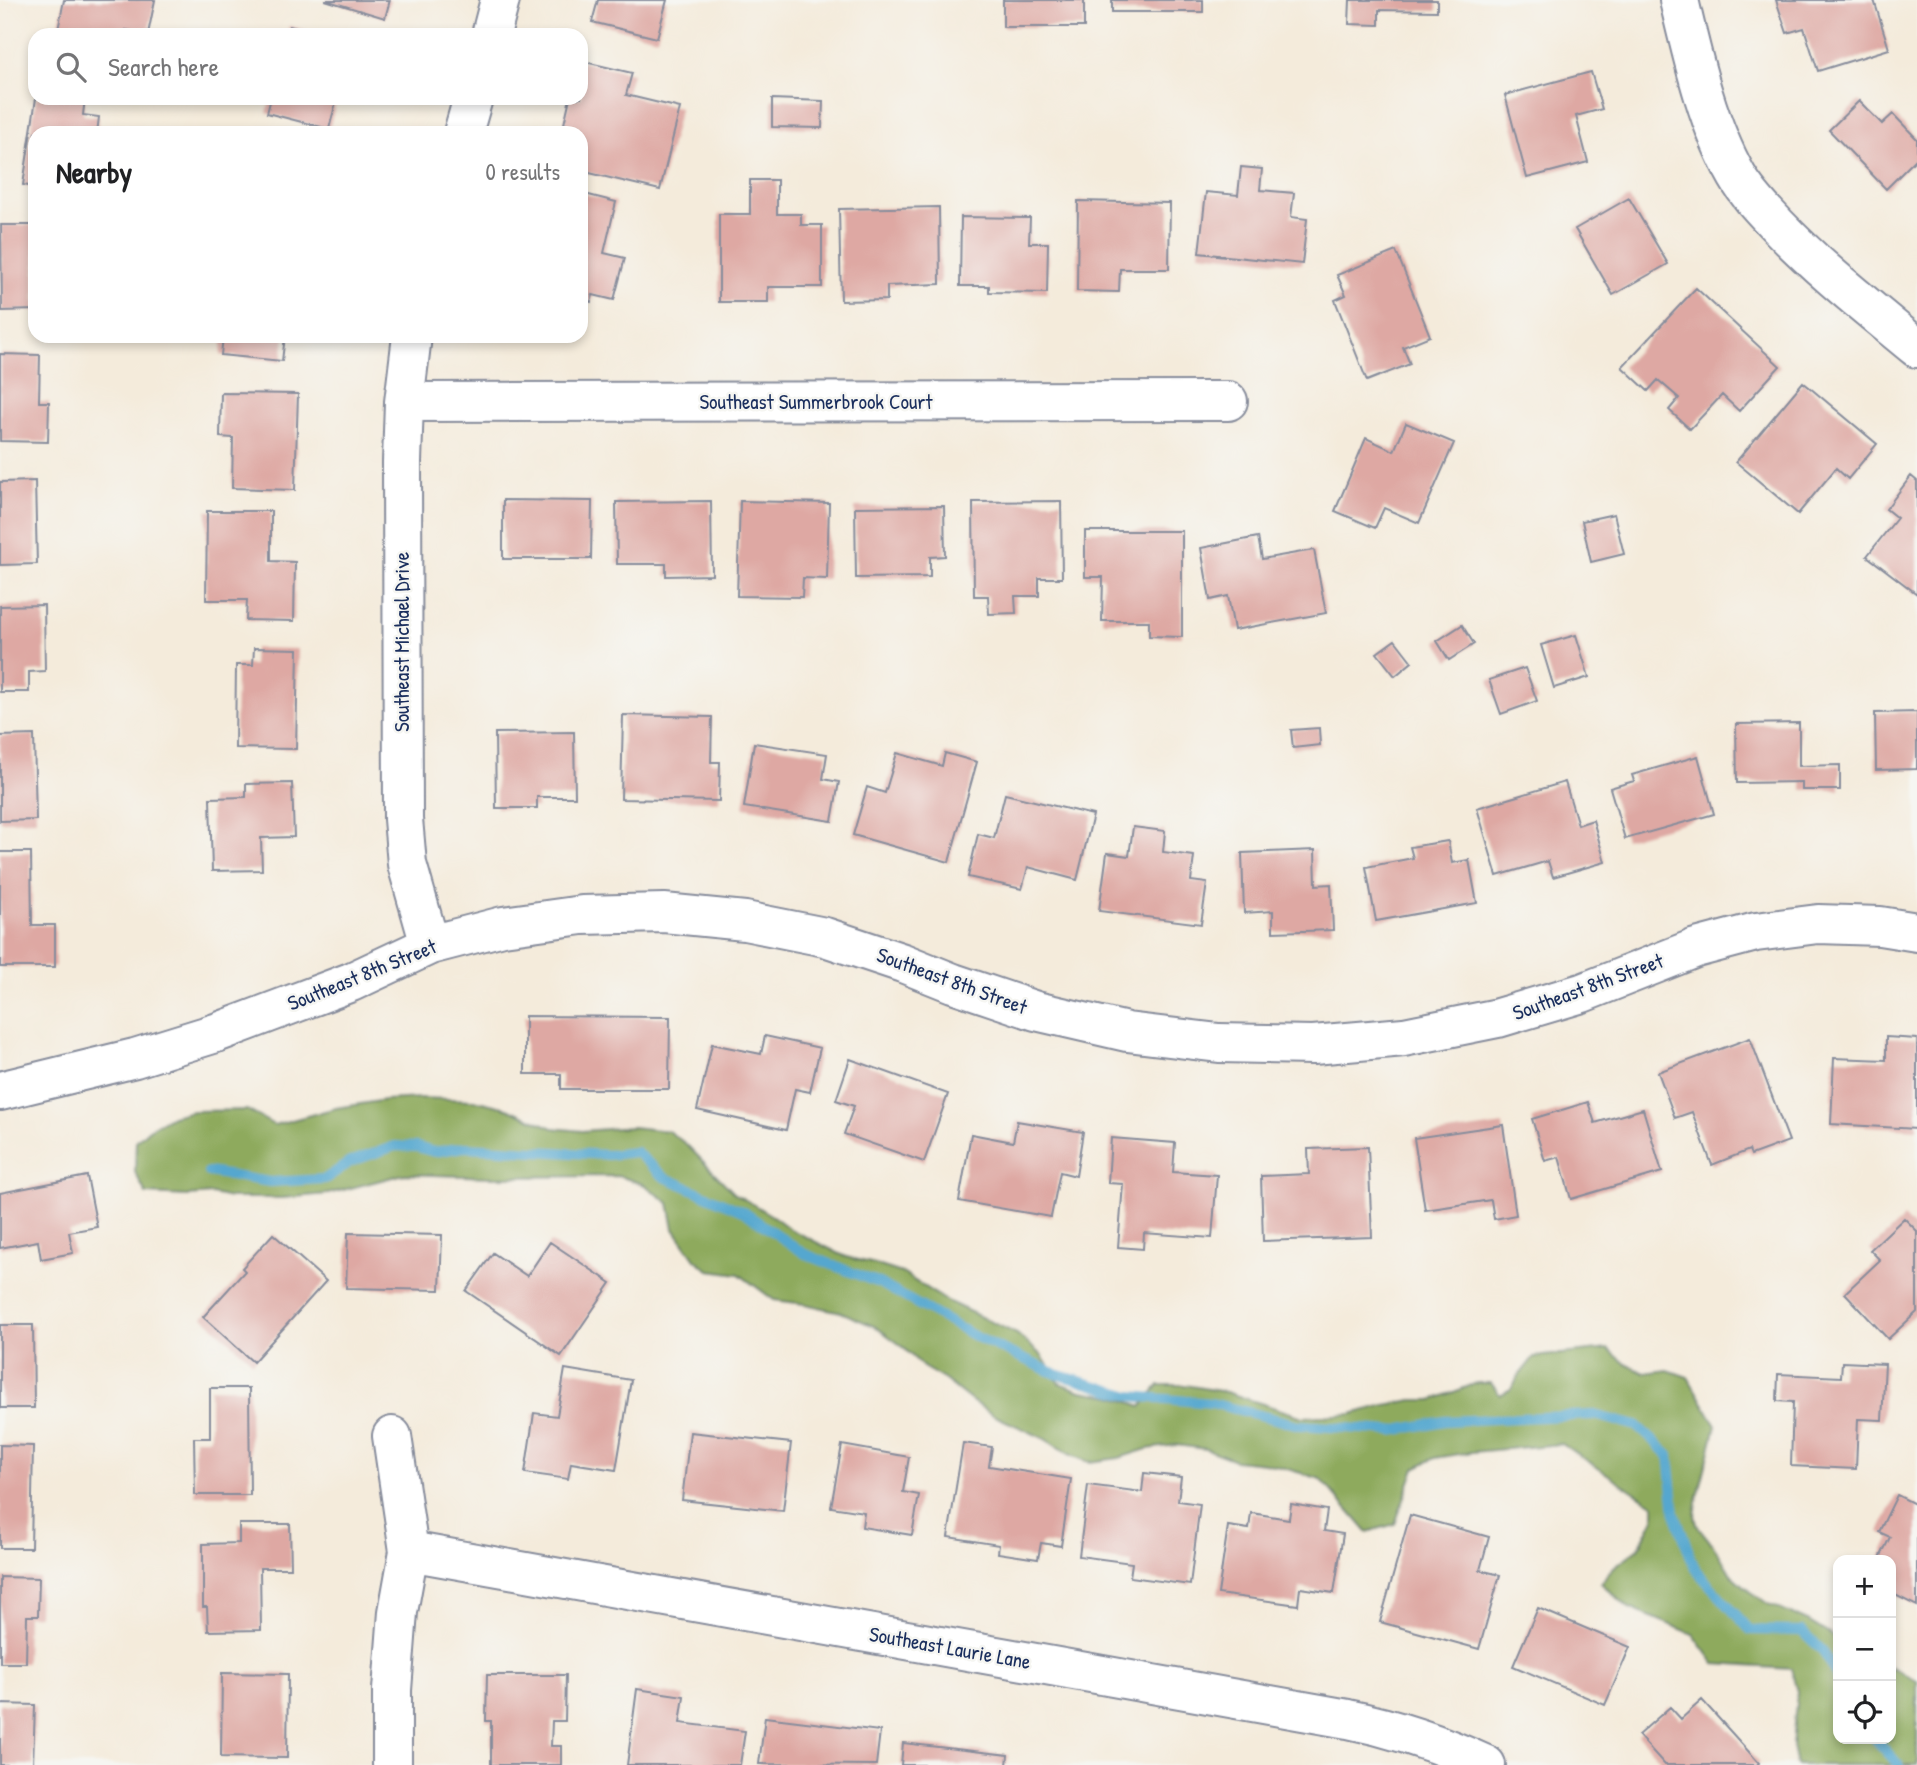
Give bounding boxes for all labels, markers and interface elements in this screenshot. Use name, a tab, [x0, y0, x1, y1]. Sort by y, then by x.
search box	[28, 28, 588, 105]
icon: search	[52, 48, 90, 86]
text: Search here	[108, 49, 219, 84]
text: Nearby	[56, 152, 132, 192]
text: 0 results	[485, 156, 560, 187]
street label: Southeast Summerbrook Court	[699, 387, 933, 416]
street label: Southeast Michael Drive	[387, 552, 416, 732]
street label: Southeast 8th Street	[283, 931, 441, 1018]
street label: Southeast 8th Street	[873, 940, 1032, 1021]
street label: Southeast 8th Street	[1509, 946, 1668, 1027]
map controls	[1833, 1555, 1896, 1744]
button: +	[1833, 1555, 1896, 1618]
button: −	[1833, 1618, 1896, 1681]
street label: Southeast Laurie Lane	[867, 1619, 1033, 1676]
button: locate	[1833, 1681, 1896, 1744]

